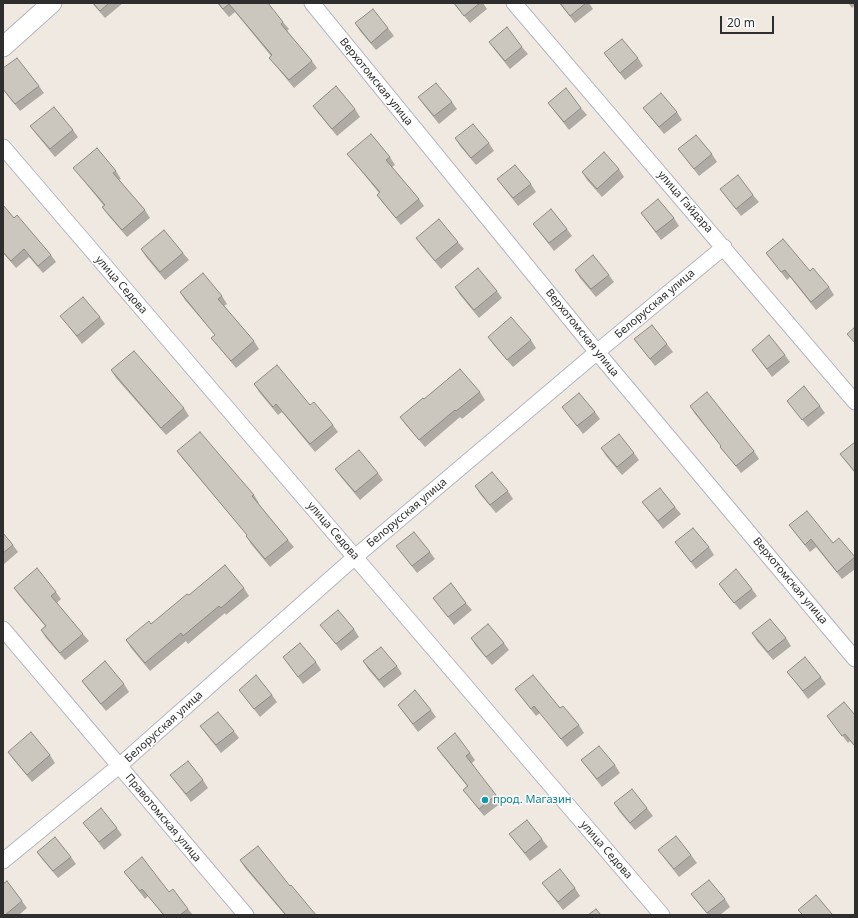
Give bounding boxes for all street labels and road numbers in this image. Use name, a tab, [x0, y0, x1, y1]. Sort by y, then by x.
street label: Верхотомская улица	[337, 35, 415, 129]
street label: улица Гайдара	[655, 168, 715, 236]
street label: улица Седова	[92, 253, 150, 317]
street label: Белорусская улица	[612, 267, 698, 341]
street label: Верхотомская улица	[543, 286, 621, 380]
street label: Белорусская улица	[364, 476, 450, 550]
street label: улица Седова	[304, 499, 362, 563]
street label: Верхотомская улица	[750, 535, 830, 627]
street label: Белорусская улица	[122, 689, 206, 765]
street label: Правотомская улица	[122, 771, 204, 865]
street label: улица Седова	[577, 818, 635, 882]

